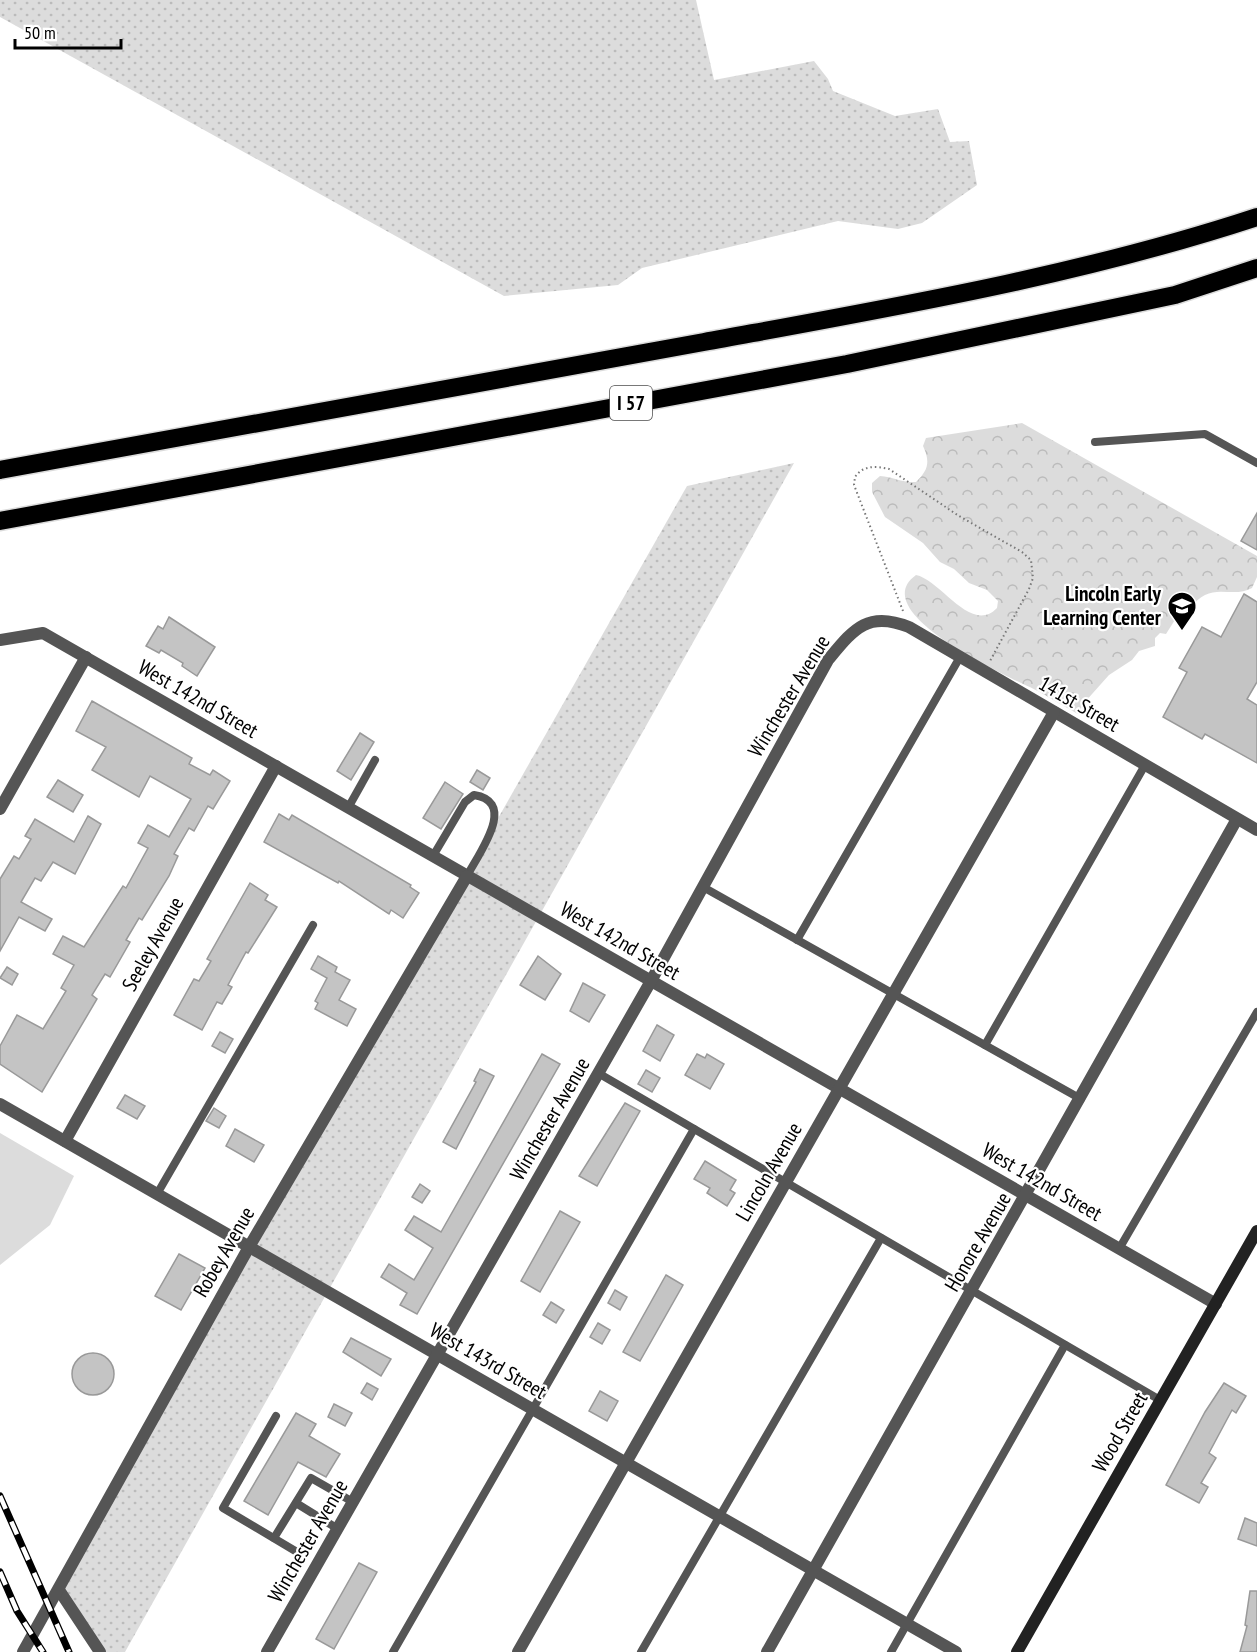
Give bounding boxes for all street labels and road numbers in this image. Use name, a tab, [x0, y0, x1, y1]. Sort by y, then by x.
road number: I 57	[610, 386, 652, 420]
street label: Winchester Avenue	[742, 630, 836, 762]
street label: West 142nd Street	[134, 653, 263, 744]
street label: 141st Street	[1034, 670, 1125, 738]
street label: Seeley Avenue	[116, 892, 189, 996]
street label: West 142nd Street	[556, 895, 685, 986]
street label: Winchester Avenue	[504, 1053, 596, 1185]
street label: Lincoln Avenue	[729, 1117, 808, 1226]
street label: West 142nd Street	[978, 1136, 1107, 1227]
street label: Honore Avenue	[938, 1187, 1017, 1296]
street label: Robey Avenue	[187, 1202, 260, 1302]
street label: West 143rd Street	[425, 1316, 552, 1405]
street label: Wood Street	[1086, 1386, 1153, 1477]
street label: Winchester Avenue	[262, 1475, 354, 1607]

